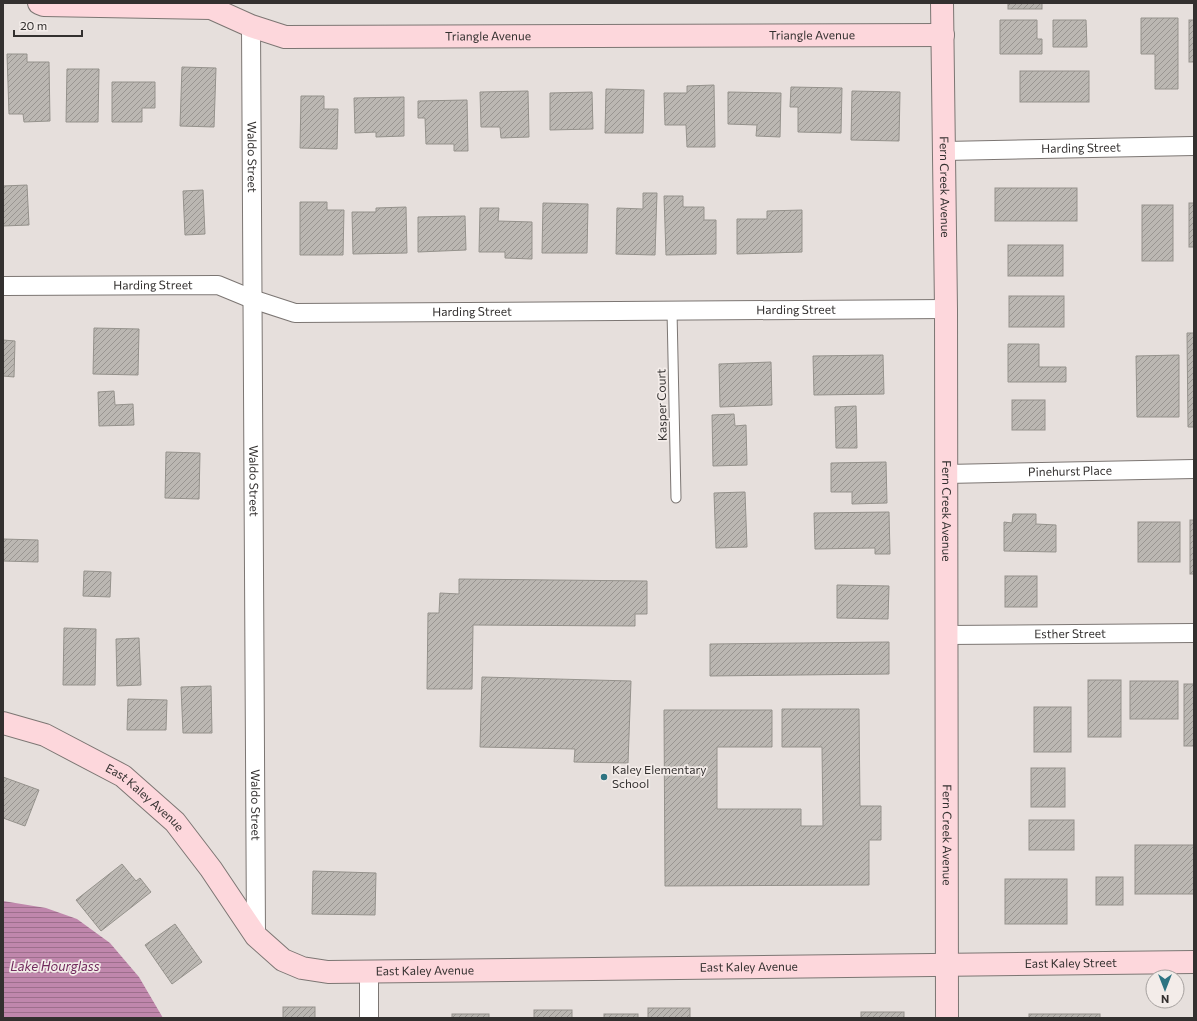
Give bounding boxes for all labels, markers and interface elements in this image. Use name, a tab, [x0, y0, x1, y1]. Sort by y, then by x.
scale bar	[14, 12, 82, 38]
text: 20 m	[20, 18, 47, 32]
street label: Triangle Avenue	[769, 27, 855, 42]
street label: Triangle Avenue	[445, 28, 531, 43]
street label: Waldo Street	[246, 121, 260, 193]
street label: Fern Creek Avenue	[938, 136, 953, 238]
street label: Harding Street	[1041, 139, 1121, 155]
street label: Harding Street	[113, 277, 193, 291]
street label: Harding Street	[756, 302, 836, 316]
street label: Harding Street	[432, 304, 512, 318]
street label: Kasper Court	[653, 369, 669, 441]
street label: Waldo Street	[247, 445, 262, 517]
street label: Fern Creek Avenue	[940, 460, 954, 562]
street label: Pinehurst Place	[1028, 463, 1112, 478]
street label: Esther Street	[1034, 626, 1106, 640]
street label: East Kaley Avenue	[103, 760, 187, 834]
place label: Kaley Elementary School	[612, 762, 706, 790]
street label: Waldo Street	[249, 769, 263, 841]
marker: Kaley Elementary School	[599, 772, 609, 782]
street label: Fern Creek Avenue	[941, 784, 955, 886]
street label: East Kaley Street	[1025, 955, 1117, 970]
water label: Lake Hourglass	[10, 958, 100, 974]
street label: East Kaley Avenue	[700, 959, 798, 974]
street label: East Kaley Avenue	[376, 962, 474, 977]
north arrow	[1145, 969, 1185, 1009]
text: N	[1161, 993, 1169, 1006]

